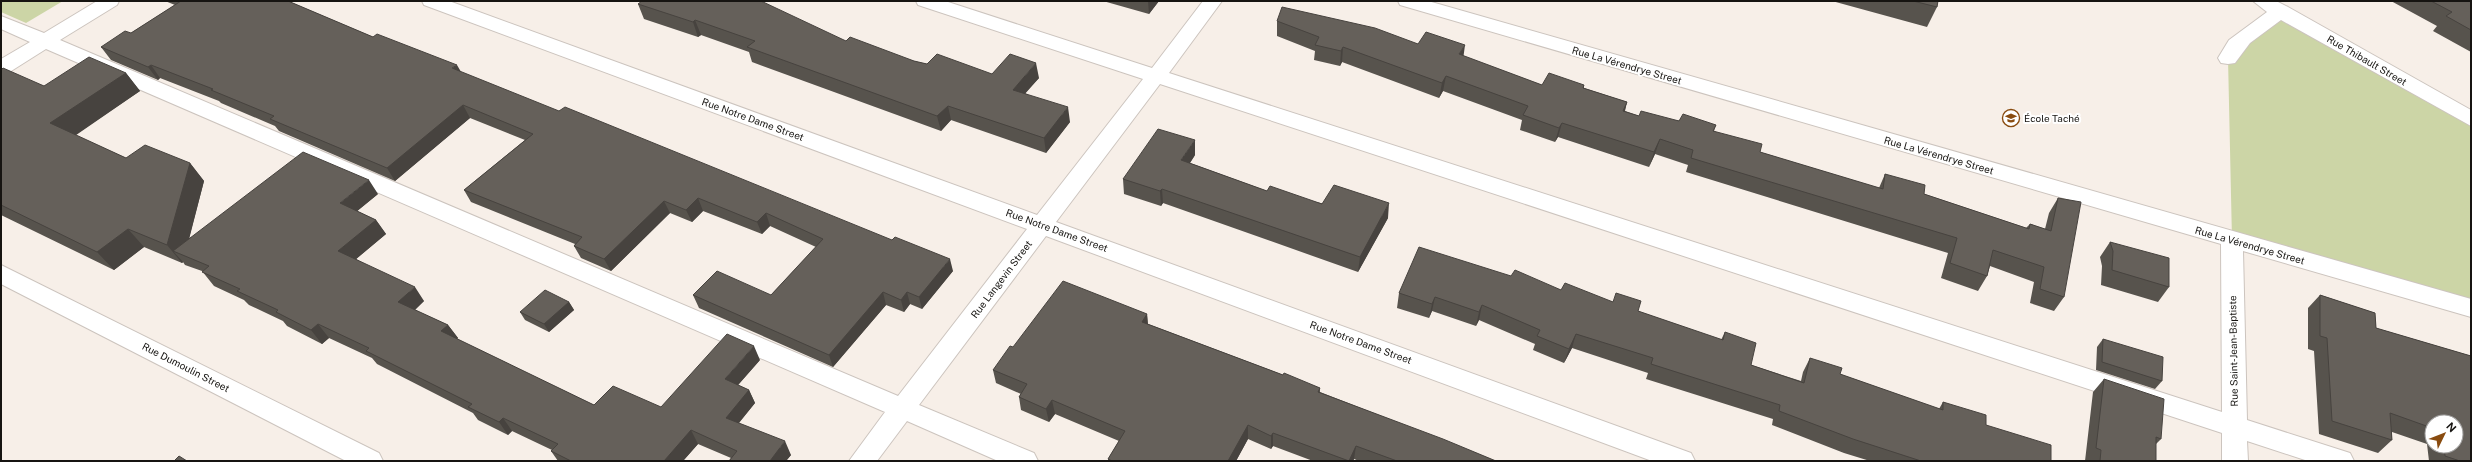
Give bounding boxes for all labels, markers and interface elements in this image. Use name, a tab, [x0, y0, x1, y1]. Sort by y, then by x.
street label: Rue Thibault Street	[2325, 32, 2409, 88]
street label: Rue La Vérendrye Street	[1571, 44, 1683, 86]
street label: Rue Notre Dame Street	[700, 95, 806, 143]
school or university icon: École Taché	[2001, 108, 2021, 128]
place label: École Taché	[2024, 112, 2080, 124]
street label: Rue La Vérendrye Street	[1883, 134, 1995, 176]
street label: Rue Notre Dame Street	[1004, 206, 1110, 254]
street label: Rue La Vérendrye Street	[2194, 224, 2306, 266]
street label: Rue Langevin Street	[968, 238, 1034, 320]
street label: Rue Saint-Jean-Baptiste	[2226, 295, 2240, 407]
street label: Rue Notre Dame Street	[1308, 318, 1414, 366]
street label: Rue Dumoulin Street	[140, 340, 232, 394]
north arrow	[2424, 414, 2464, 454]
text: N	[2444, 420, 2459, 434]

